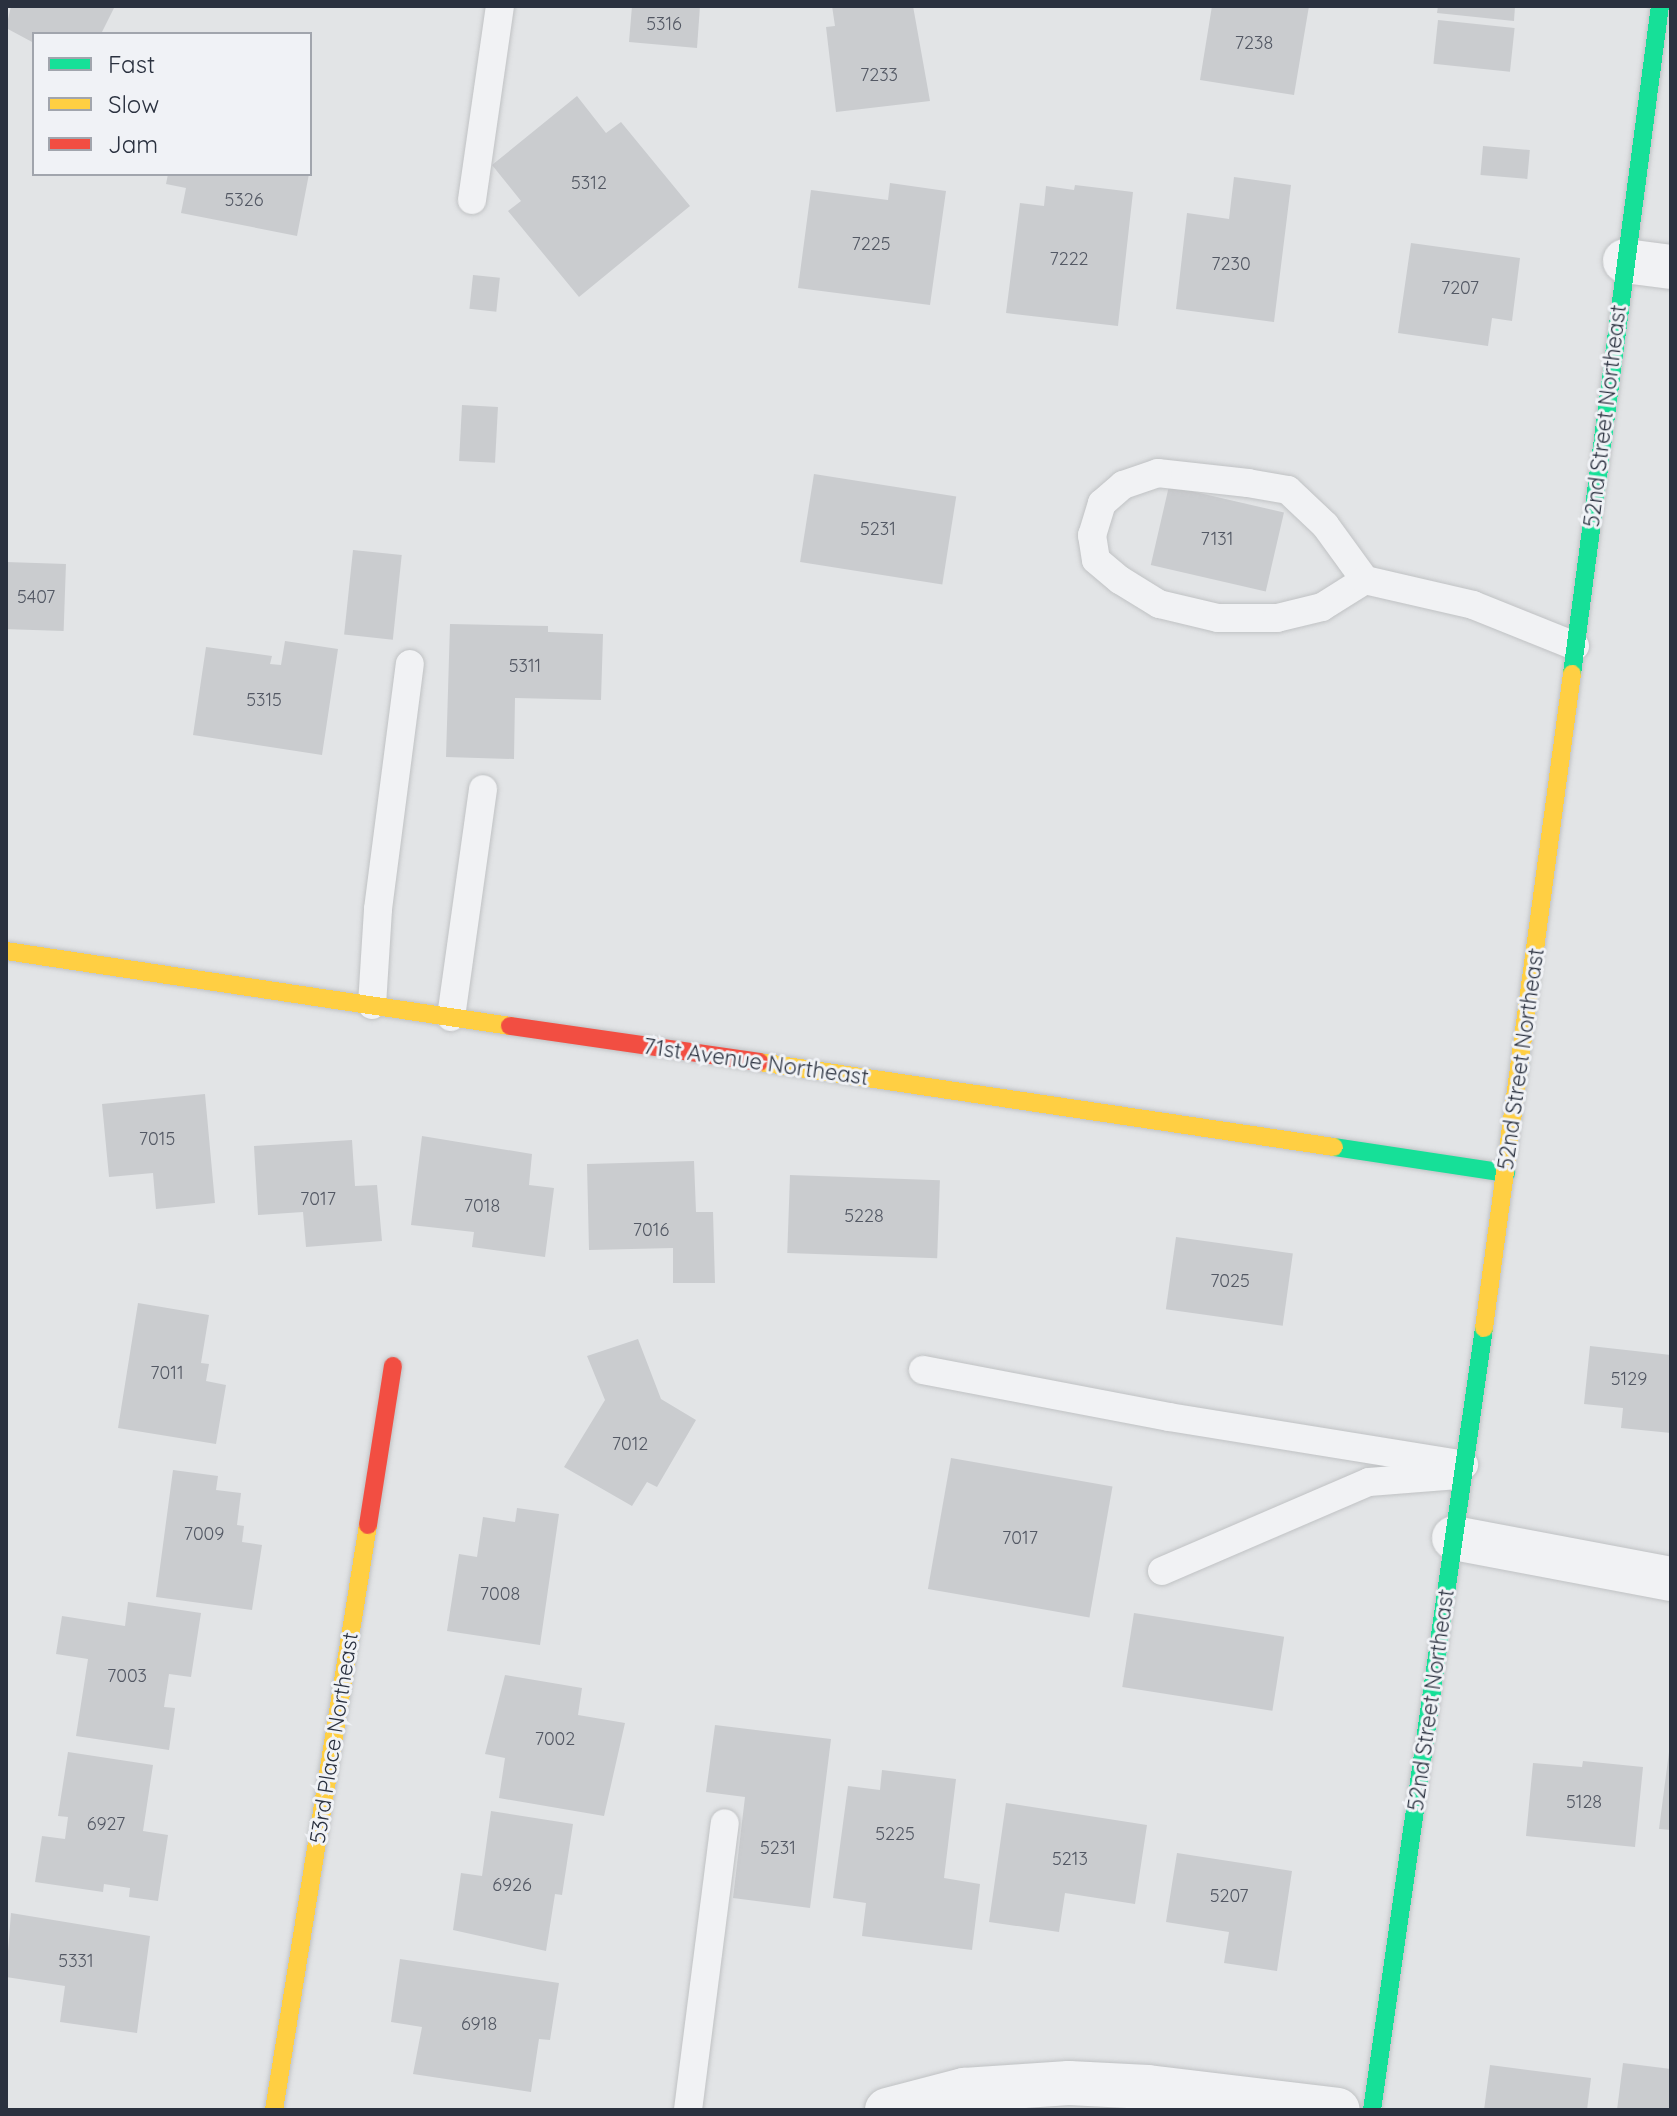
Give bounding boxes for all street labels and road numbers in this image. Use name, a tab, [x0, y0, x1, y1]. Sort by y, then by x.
street label: 52nd Street Northeast	[1578, 303, 1632, 529]
street label: 52nd Street Northeast	[1492, 946, 1550, 1172]
street label: 71st Avenue Northeast	[642, 1033, 870, 1091]
street label: 52nd Street Northeast	[1402, 1587, 1460, 1813]
street label: 53rd Place Northeast	[304, 1630, 364, 1846]

